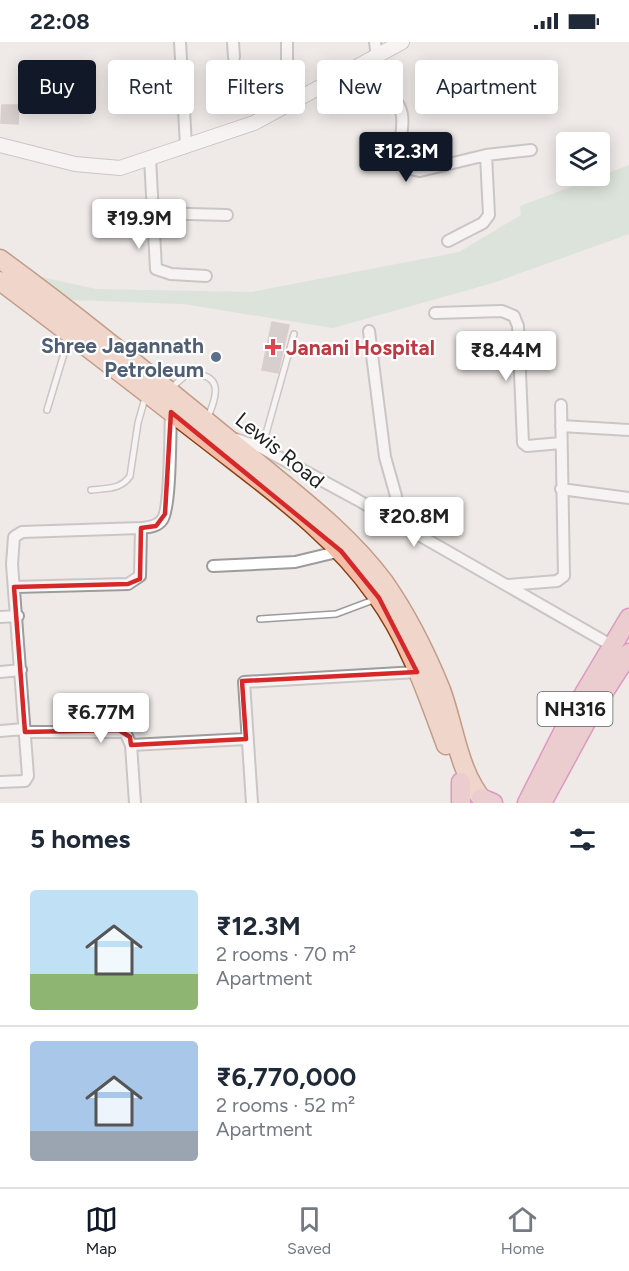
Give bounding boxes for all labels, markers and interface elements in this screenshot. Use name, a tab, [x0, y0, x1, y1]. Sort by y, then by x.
text: 22:08	[30, 8, 90, 35]
chip: Buy	[18, 60, 96, 114]
chip: Rent	[108, 60, 194, 114]
chip: Filters	[206, 60, 305, 114]
chip: New	[317, 60, 403, 114]
chip: Apartment	[415, 60, 558, 114]
pin: ₹12.3M	[357, 132, 455, 183]
map controls	[556, 132, 610, 186]
button: layers	[556, 132, 610, 186]
text: ₹12.3M	[373, 139, 439, 163]
pin: ₹19.9M	[90, 199, 188, 250]
text: ₹19.9M	[106, 206, 172, 230]
pin: ₹8.44M	[457, 331, 555, 382]
place label: Shree Jagannath Petroleum	[41, 333, 204, 382]
place label: Janani Hospital	[286, 335, 435, 360]
marker: Janani Hospital	[264, 338, 282, 356]
text: ₹8.44M	[470, 338, 542, 362]
marker: Shree Jagannath Petroleum	[209, 350, 223, 364]
street label: Lewis Road	[231, 407, 329, 493]
pin: ₹20.8M	[365, 497, 463, 548]
text: ₹20.8M	[379, 504, 449, 528]
road number: NH316	[538, 692, 612, 726]
pin: ₹6.77M	[52, 693, 150, 744]
text: ₹6.77M	[67, 700, 135, 724]
text: 5 homes	[30, 823, 130, 855]
icon: filters	[566, 823, 599, 856]
text: ₹12.3M	[216, 910, 301, 942]
icon: home	[78, 914, 150, 986]
text: 2 rooms · 70 m²	[216, 942, 356, 966]
text: Apartment	[216, 966, 313, 990]
text: ₹6,770,000	[216, 1061, 356, 1093]
icon: home	[78, 1065, 150, 1137]
text: 2 rooms · 52 m²	[216, 1093, 355, 1117]
text: Apartment	[216, 1117, 313, 1141]
tab: Map	[85, 1203, 118, 1258]
tab: Saved	[287, 1203, 331, 1258]
tab: Home	[501, 1203, 544, 1258]

